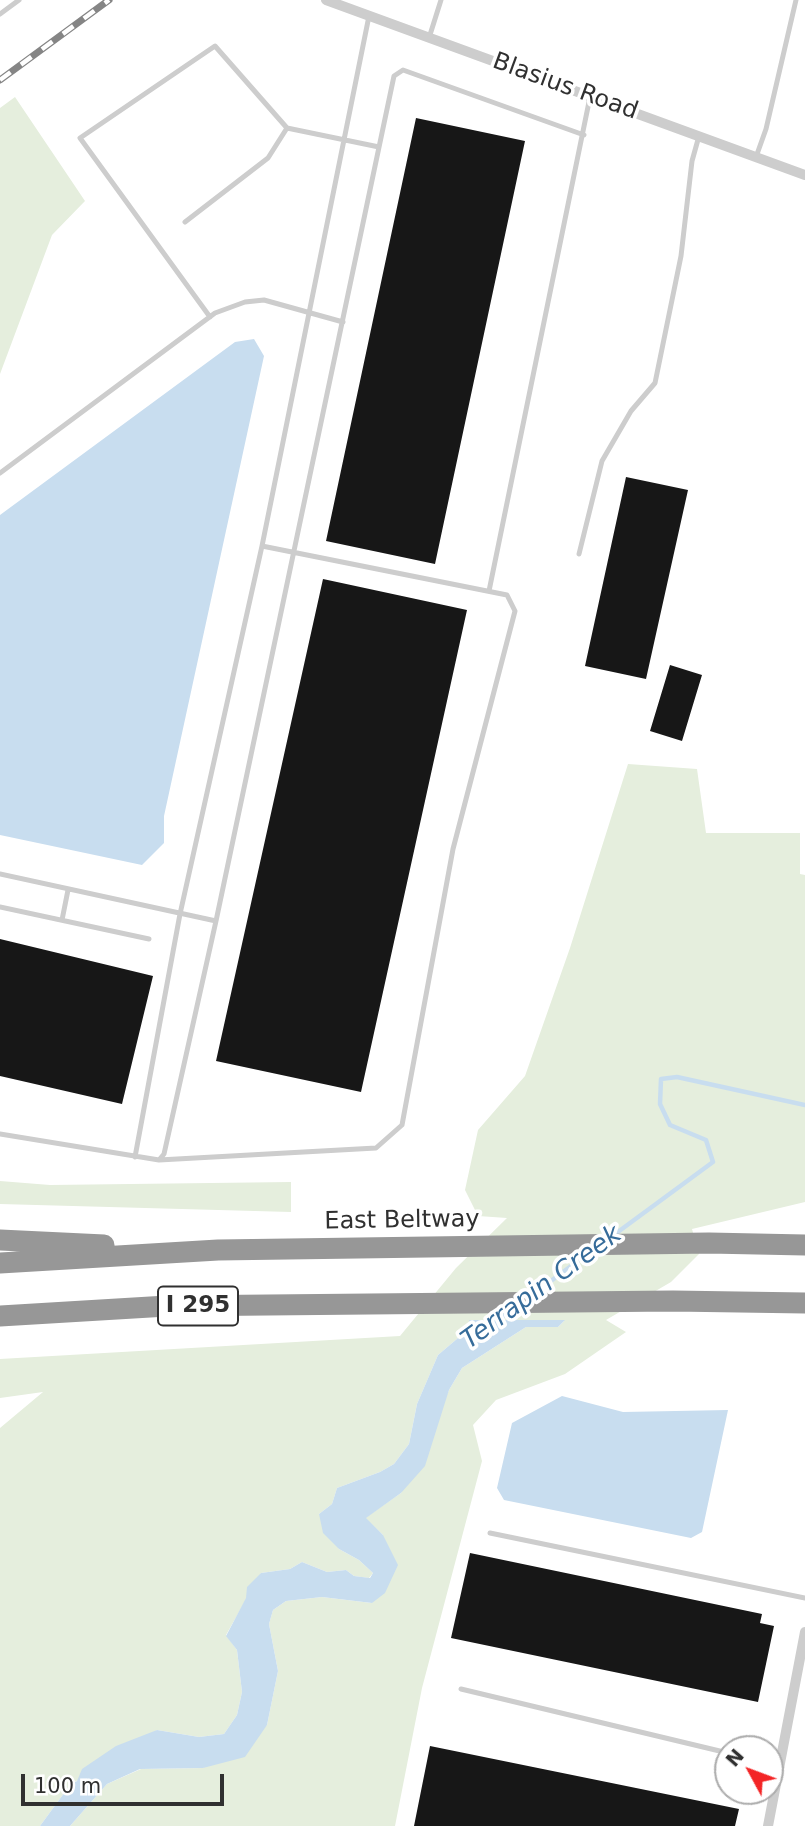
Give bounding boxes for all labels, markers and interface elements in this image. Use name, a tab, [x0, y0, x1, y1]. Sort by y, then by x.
street label: Blasius Road	[488, 47, 642, 127]
street label: East Beltway	[324, 1205, 480, 1237]
water label: Terrapin Creek	[456, 1219, 628, 1357]
road number: I 295	[158, 1287, 238, 1326]
north arrow	[714, 1735, 784, 1805]
text: N	[721, 1744, 748, 1771]
scale bar	[24, 1759, 228, 1803]
text: 100 m	[34, 1774, 101, 1798]

